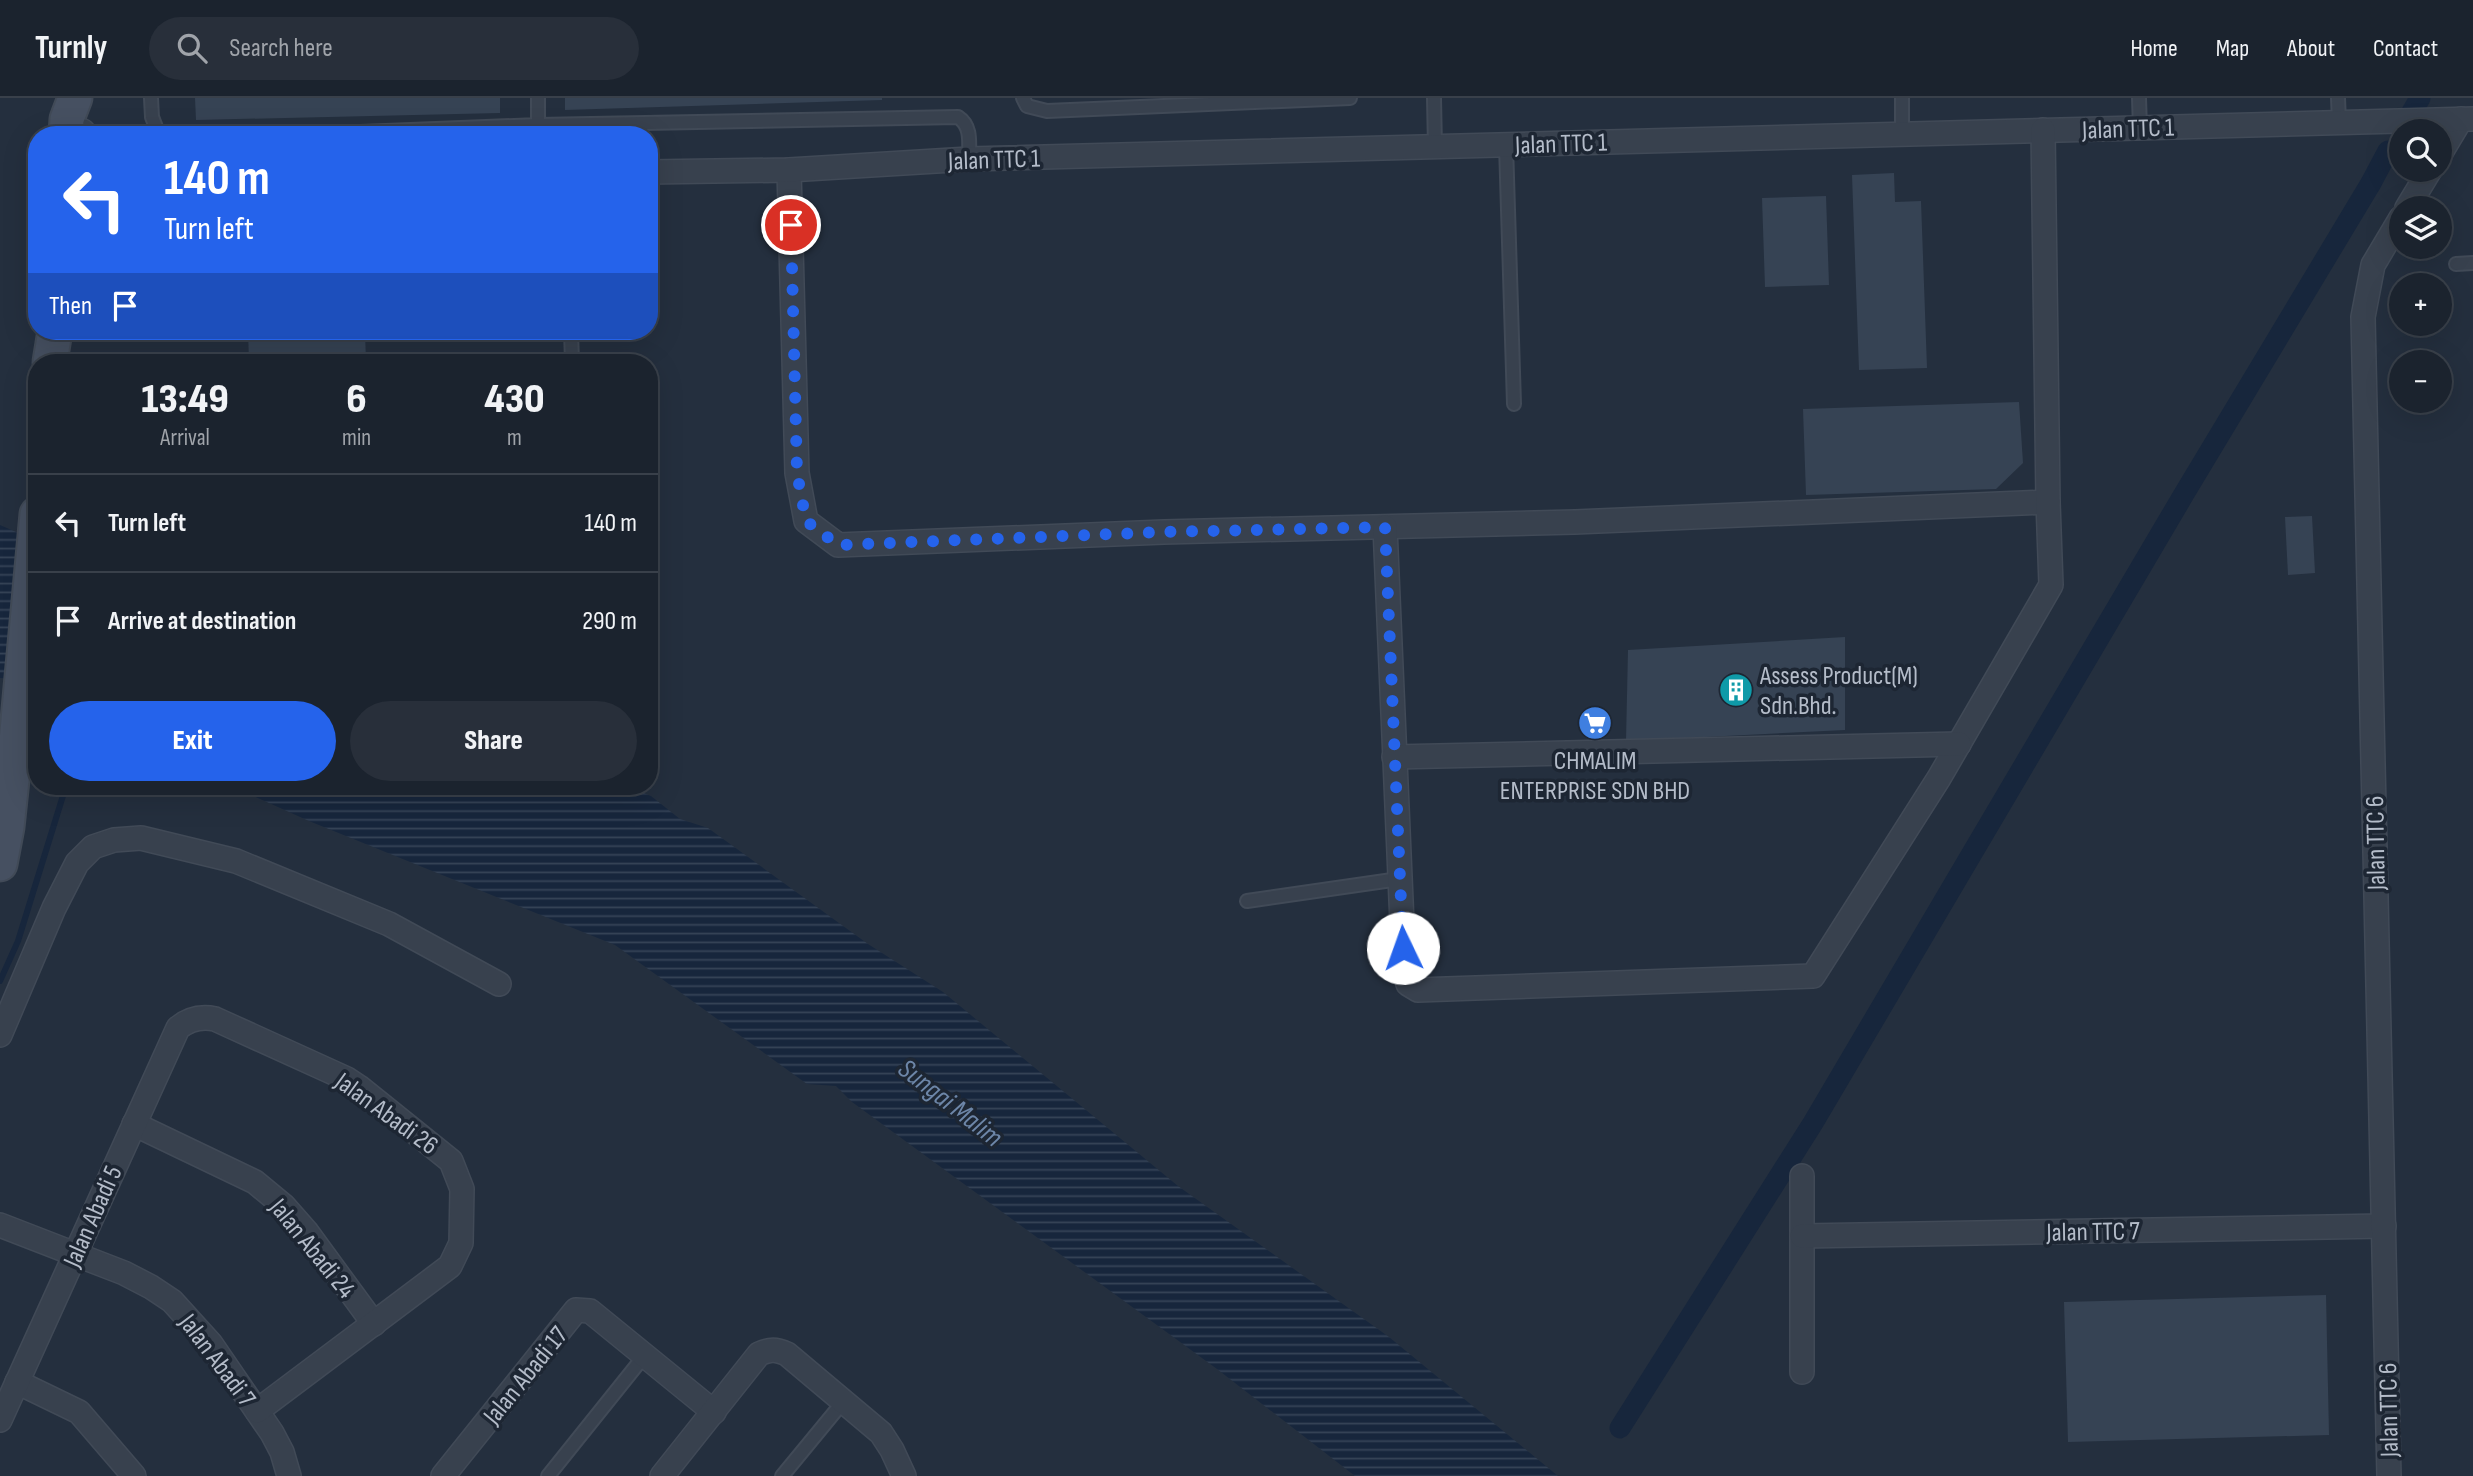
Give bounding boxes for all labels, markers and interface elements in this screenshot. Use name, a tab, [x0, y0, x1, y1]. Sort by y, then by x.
search box	[149, 17, 639, 80]
text: Turnly	[35, 28, 107, 68]
icon: search	[173, 29, 211, 67]
text: Search here	[229, 33, 333, 64]
text: Home	[2130, 34, 2178, 63]
text: Map	[2216, 34, 2249, 63]
text: About	[2287, 34, 2335, 63]
text: Contact	[2373, 34, 2438, 63]
street label: Jalan TTC 1	[2081, 112, 2175, 147]
map controls	[2389, 119, 2452, 413]
button: search	[2389, 119, 2452, 182]
street label: Jalan TTC 1	[1514, 127, 1608, 162]
street label: Jalan TTC 1	[947, 143, 1041, 178]
text: 140 m	[164, 150, 270, 209]
icon: left	[49, 154, 140, 245]
pin	[761, 195, 821, 255]
button: layers	[2389, 196, 2452, 259]
icon: arrive	[772, 206, 810, 244]
text: Turn left	[164, 210, 254, 249]
button: +	[2389, 273, 2452, 336]
icon: arrive	[106, 287, 144, 325]
text: Then	[49, 291, 92, 322]
button: −	[2389, 350, 2452, 413]
text: 13:49	[141, 374, 229, 425]
text: 6	[346, 374, 367, 425]
text: 430	[484, 374, 545, 425]
text: Arrival	[160, 424, 210, 452]
text: min	[342, 424, 371, 452]
text: m	[507, 424, 522, 452]
icon: left	[49, 504, 87, 542]
text: Turn left	[108, 508, 186, 539]
text: 140 m	[585, 508, 637, 539]
icon: arrive	[49, 602, 87, 640]
text: Arrive at destination	[108, 606, 296, 637]
text: 290 m	[582, 606, 637, 637]
place label: Assess Product(M) Sdn.Bhd.	[1759, 661, 1918, 722]
building icon: Assess Product(M) Sdn.Bhd.	[1717, 671, 1755, 709]
button: Exit	[49, 701, 336, 781]
button: Share	[350, 701, 637, 781]
supermarket icon: CHMALIM ENTERPRISE SDN BHD	[1576, 704, 1614, 742]
place label: CHMALIM ENTERPRISE SDN BHD	[1500, 746, 1690, 807]
street label: Jalan TTC 6	[2360, 796, 2393, 891]
position arrow	[1366, 911, 1440, 985]
water label: Sungai Malim	[891, 1052, 1009, 1154]
street label: Jalan Abadi 26	[328, 1066, 444, 1162]
street label: Jalan Abadi 5	[57, 1161, 129, 1273]
street label: Jalan Abadi 24	[262, 1192, 361, 1305]
street label: Jalan TTC 7	[2045, 1216, 2141, 1249]
street label: Jalan Abadi 7	[171, 1308, 262, 1414]
street label: Jalan Abadi 17	[477, 1320, 575, 1432]
street label: Jalan TTC 6	[2373, 1363, 2406, 1458]

